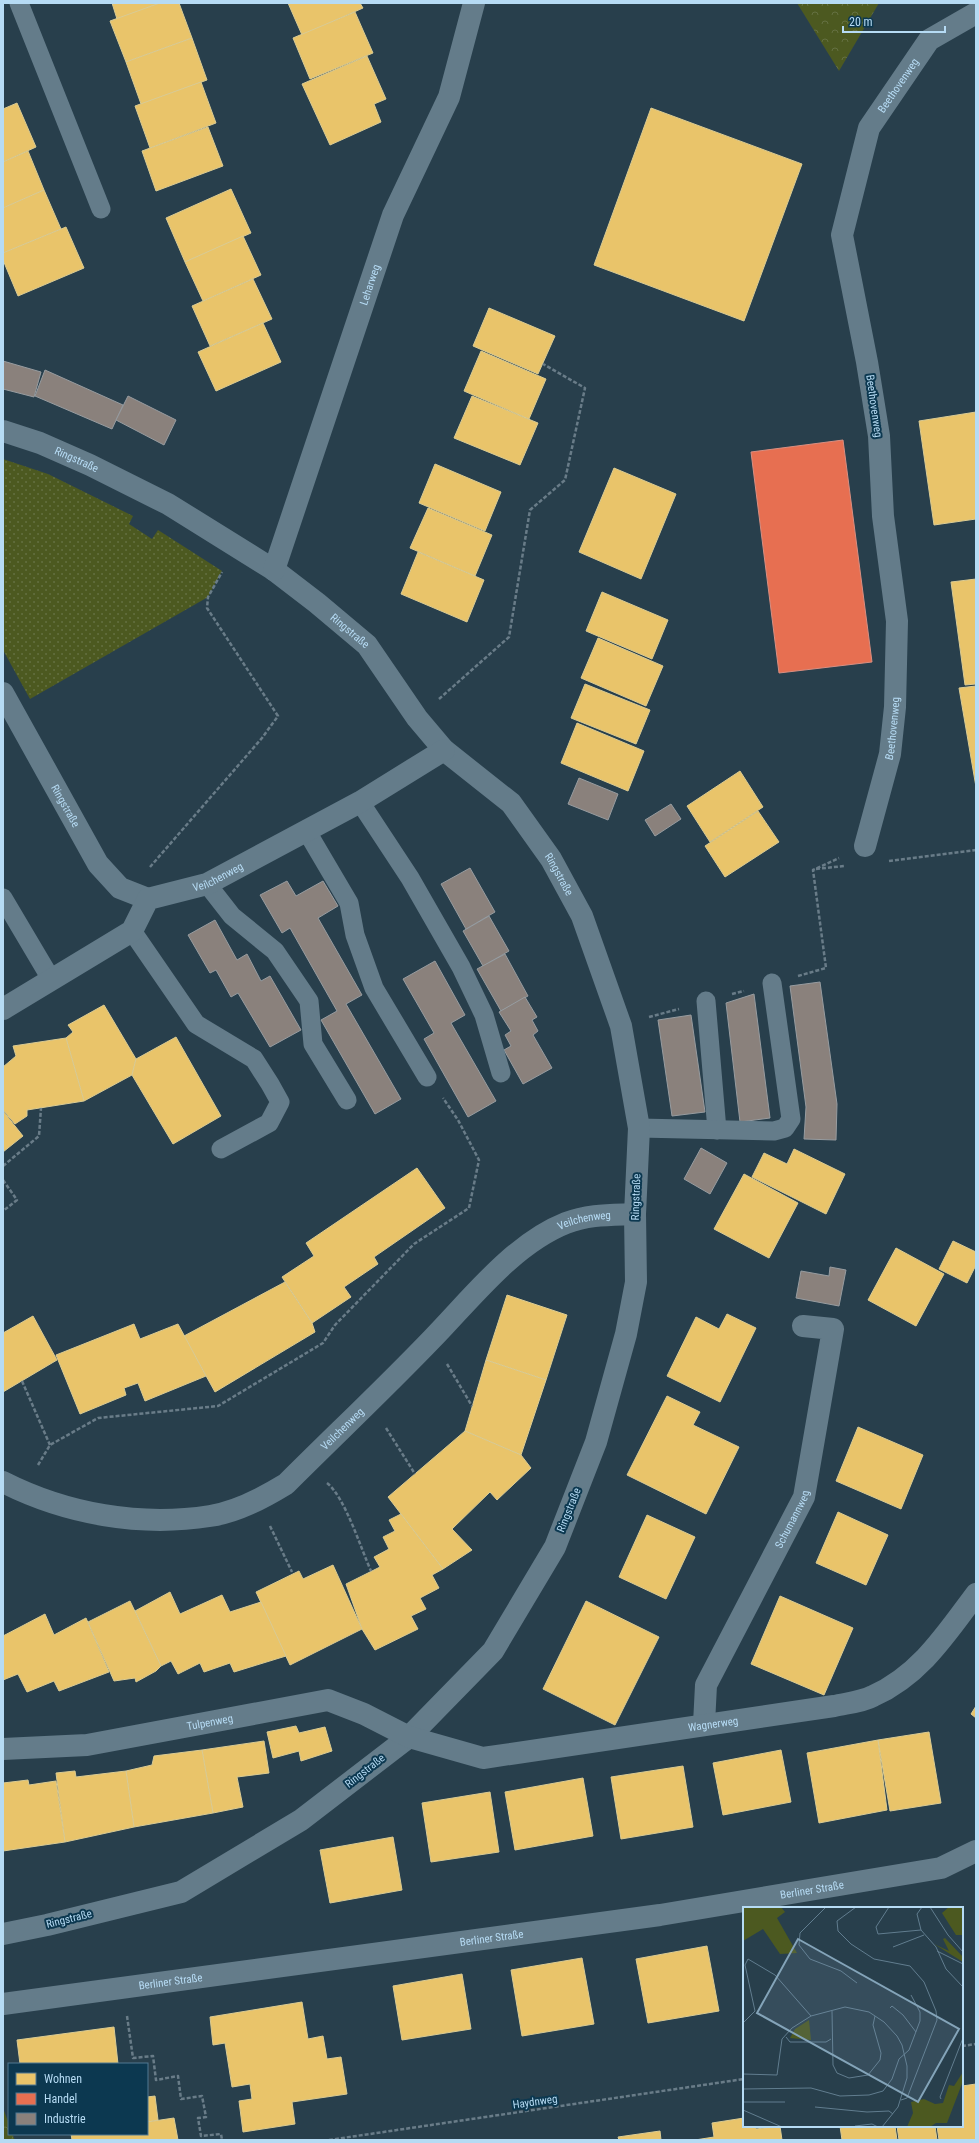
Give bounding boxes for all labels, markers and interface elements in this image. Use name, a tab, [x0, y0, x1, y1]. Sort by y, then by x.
scale bar	[843, 8, 945, 34]
text: 20 m	[849, 15, 873, 29]
street label: Beethovenweg	[875, 56, 921, 115]
street label: Leharweg	[357, 263, 383, 307]
street label: Beethovenweg	[863, 374, 885, 438]
street label: Ringstraße	[53, 444, 101, 475]
street label: Ringstraße	[328, 611, 372, 651]
street label: Beethovenweg	[882, 697, 902, 761]
street label: Ringstraße	[49, 782, 83, 829]
street label: Ringstraße	[542, 850, 576, 898]
street label: Veilchenweg	[191, 859, 245, 894]
street label: Ringstraße	[629, 1173, 643, 1221]
street label: Veilchenweg	[555, 1208, 611, 1232]
street label: Veilchenweg	[318, 1405, 366, 1453]
street label: Ringstraße	[554, 1486, 584, 1534]
street label: Schumannweg	[772, 1489, 812, 1550]
street label: Tulpenweg	[186, 1711, 234, 1733]
street label: Wagnerweg	[687, 1714, 739, 1734]
street label: Ringstraße	[343, 1752, 387, 1790]
street label: Berliner Straße	[779, 1878, 845, 1901]
street label: Ringstraße	[45, 1907, 93, 1931]
inset map	[743, 1907, 963, 2127]
street label: Berliner Straße	[459, 1927, 524, 1949]
street label: Berliner Straße	[138, 1971, 203, 1992]
legend	[8, 2063, 148, 2135]
text: Wohnen	[44, 2072, 82, 2086]
text: Handel	[44, 2092, 77, 2106]
street label: Haydnweg	[512, 2092, 558, 2112]
text: Industrie	[44, 2112, 86, 2126]

